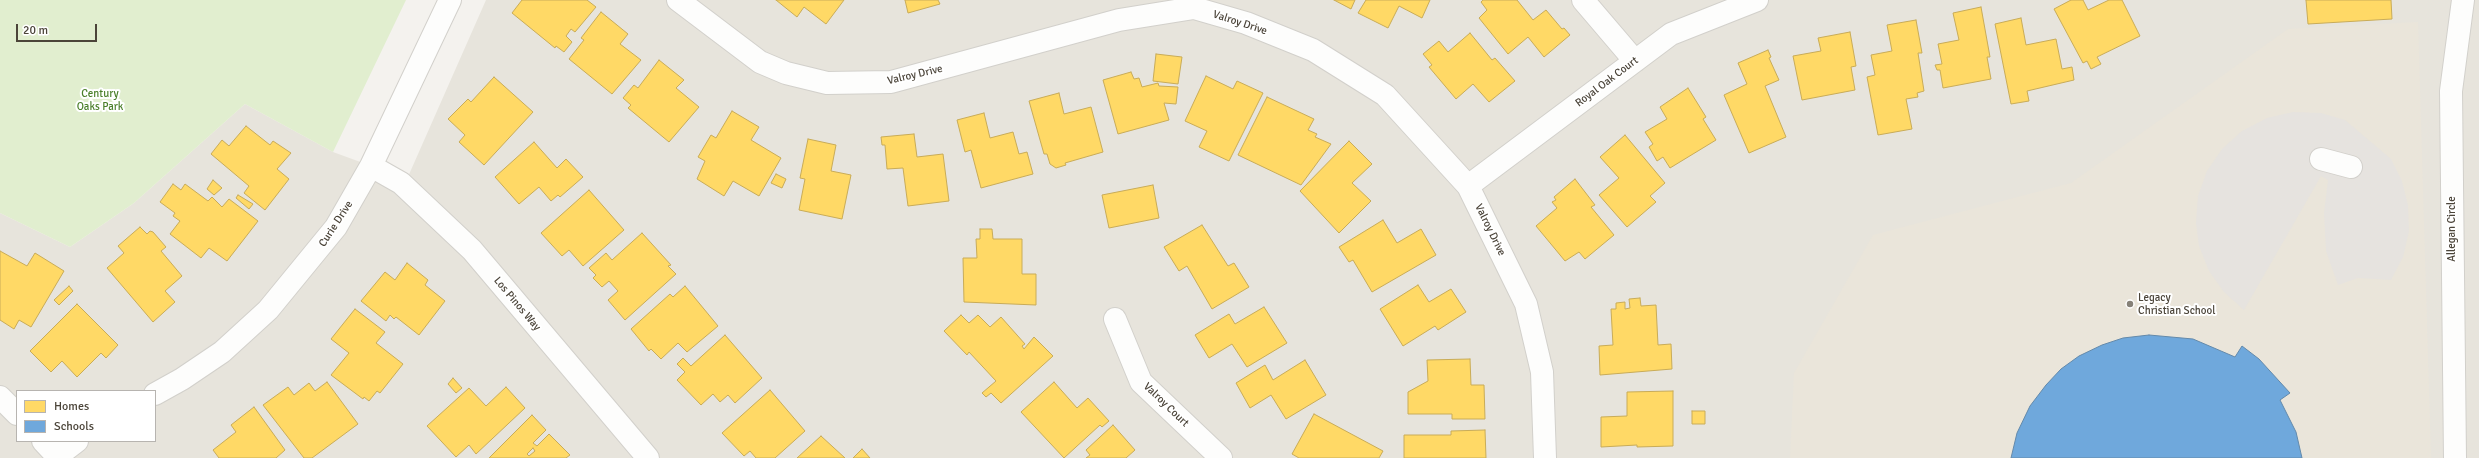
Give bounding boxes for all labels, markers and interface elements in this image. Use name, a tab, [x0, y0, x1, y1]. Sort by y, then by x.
street label: Valroy Drive	[1211, 8, 1269, 38]
scale bar	[18, 16, 99, 42]
text: 20 m	[23, 23, 48, 38]
street label: Royal Oak Court	[1573, 54, 1641, 110]
street label: Valroy Drive	[886, 62, 944, 88]
park label: Century Oaks Park	[77, 87, 123, 113]
street label: Allegan Circle	[2445, 196, 2459, 262]
street label: Curie Drive	[316, 198, 356, 250]
street label: Valroy Drive	[1472, 202, 1508, 258]
street label: Los Pinos Way	[491, 274, 543, 334]
place label: Legacy Christian School	[2138, 291, 2216, 317]
marker: Legacy Christian School	[2125, 299, 2135, 309]
street label: Valroy Court	[1141, 380, 1191, 430]
legend	[16, 390, 156, 442]
text: Homes	[54, 399, 89, 414]
text: Schools	[54, 419, 94, 434]

